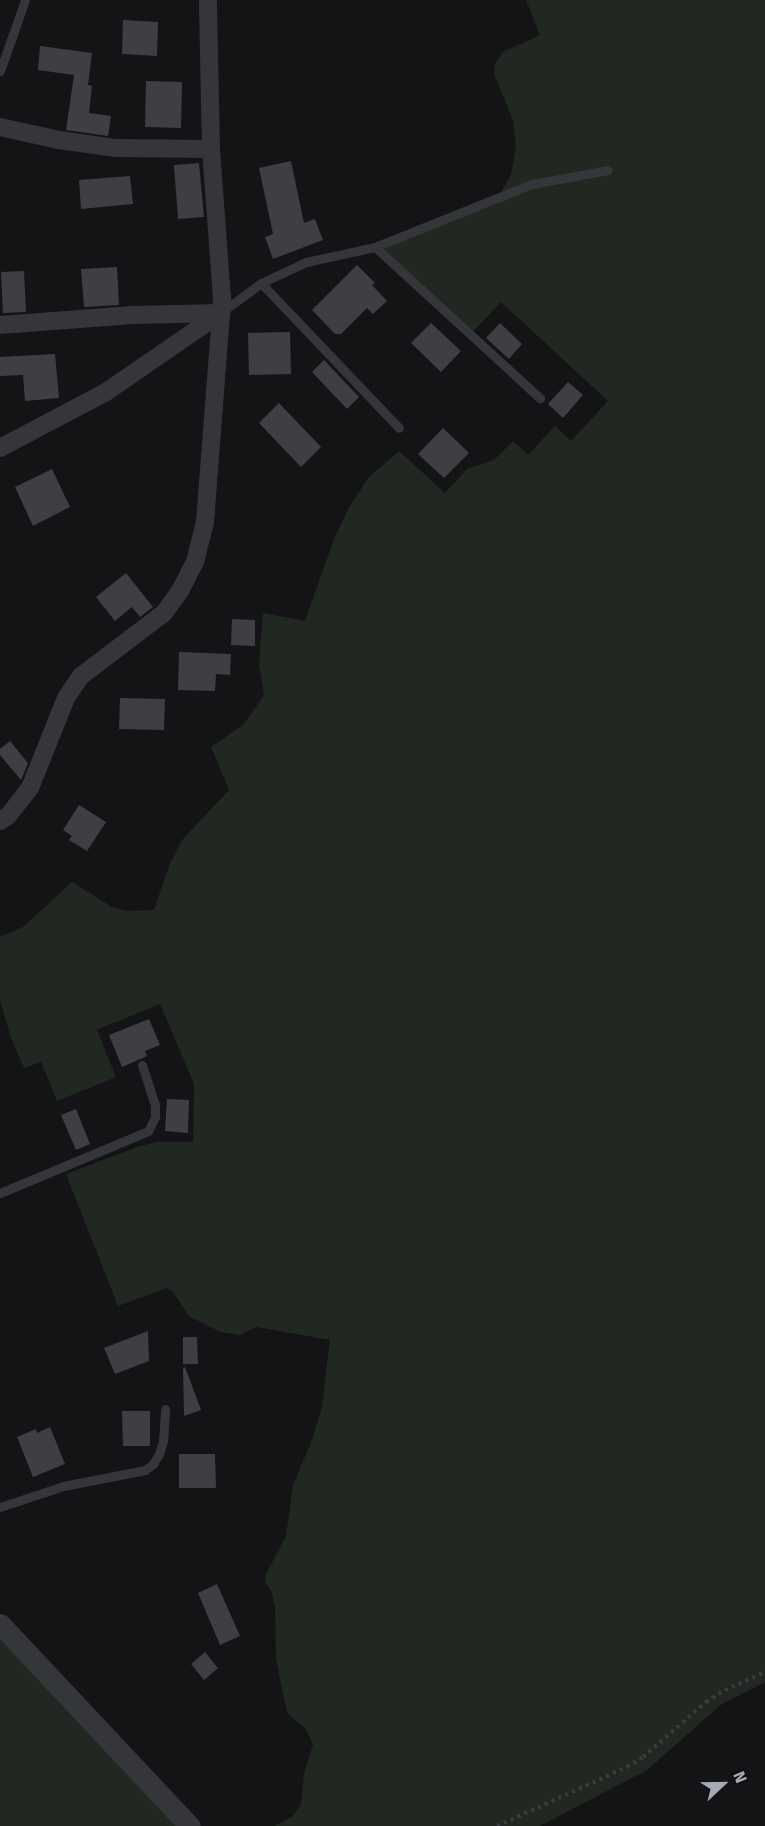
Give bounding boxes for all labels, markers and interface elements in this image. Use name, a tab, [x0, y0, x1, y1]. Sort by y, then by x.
north arrow	[693, 1754, 753, 1814]
text: N	[729, 1769, 751, 1786]

